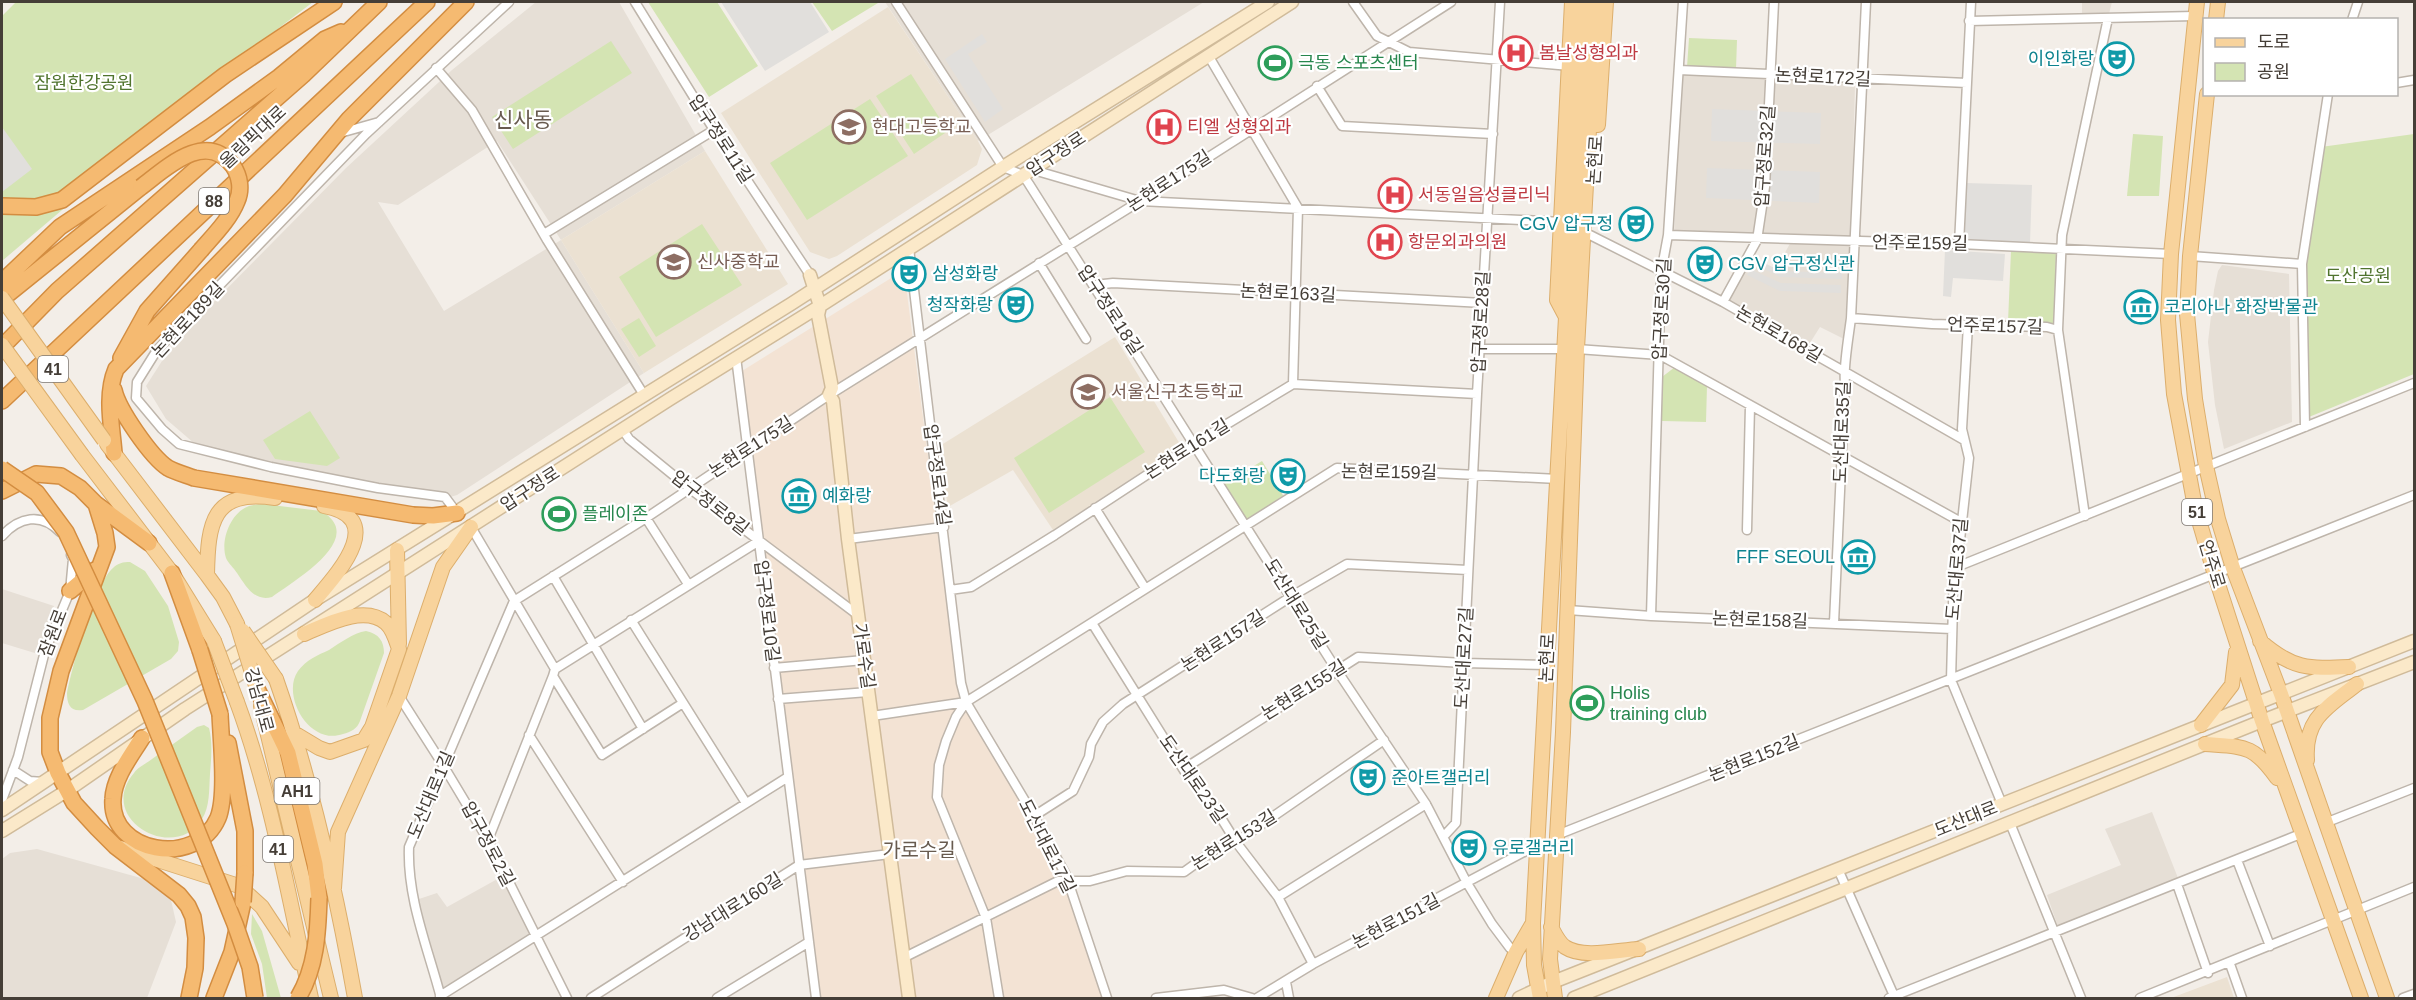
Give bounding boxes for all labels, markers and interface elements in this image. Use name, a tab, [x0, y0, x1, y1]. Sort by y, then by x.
legend	[2203, 18, 2398, 96]
text: 도로	[2257, 32, 2290, 52]
hospital icon: 봄날성형외과	[1498, 35, 1534, 71]
theatre icon: 이인화랑	[2099, 41, 2135, 77]
place label: 봄날성형외과	[1539, 43, 1639, 63]
sports icon: 극동 스포츠센터	[1257, 45, 1293, 81]
place label: 이인화랑	[2028, 49, 2094, 69]
place label: 극동 스포츠센터	[1298, 53, 1419, 73]
text: 공원	[2257, 62, 2290, 82]
street label: 논현로172길	[1774, 64, 1872, 90]
park label: 잠원한강공원	[34, 73, 134, 93]
street label: 압구정로11길	[685, 91, 757, 187]
street label: 올림픽대로	[216, 101, 290, 173]
street label: 압구정로32길	[1751, 104, 1779, 208]
district label: 신사동	[494, 108, 552, 131]
school or university icon: 현대고등학교	[831, 109, 867, 145]
hospital icon: 티엘 성형외과	[1146, 109, 1182, 145]
place label: 현대고등학교	[872, 117, 971, 137]
place label: 티엘 성형외과	[1187, 117, 1292, 137]
street label: 압구정로	[1023, 128, 1089, 180]
street label: 논현로	[1583, 135, 1607, 185]
street label: 논현로175길	[1123, 146, 1215, 216]
hospital icon: 서동일음성클리닉	[1377, 177, 1413, 213]
place label: 서동일음성클리닉	[1418, 185, 1550, 205]
road number: 88	[199, 188, 229, 214]
theatre icon: CGV 압구정	[1618, 206, 1654, 242]
place label: CGV 압구정	[1519, 214, 1613, 234]
hospital icon: 항문외과의원	[1367, 224, 1403, 260]
place label: 항문외과의원	[1408, 232, 1507, 252]
street label: 언주로159길	[1872, 232, 1968, 254]
school or university icon: 신사중학교	[656, 244, 692, 280]
theatre icon: CGV 압구정신관	[1687, 246, 1723, 282]
place label: 신사중학교	[697, 252, 780, 272]
place label: CGV 압구정신관	[1728, 254, 1855, 274]
theatre icon: 삼성화랑	[891, 256, 927, 292]
street label: 압구정로30길	[1649, 257, 1675, 361]
street label: 압구정로18길	[1074, 261, 1146, 359]
place label: 삼성화랑	[932, 264, 998, 284]
park label: 도산공원	[2325, 266, 2391, 286]
street label: 압구정로28길	[1468, 270, 1494, 374]
street label: 논현로189길	[148, 278, 228, 362]
street label: 논현로163길	[1239, 280, 1337, 306]
theatre icon: 청작화랑	[998, 287, 1034, 323]
museum icon: 코리아나 화장박물관	[2123, 289, 2159, 325]
place label: 청작화랑	[927, 295, 993, 315]
place label: 코리아나 화장박물관	[2164, 297, 2318, 317]
street label: 논현로168길	[1732, 301, 1826, 367]
street label: 언주로157길	[1947, 314, 2043, 338]
road number: 41	[38, 356, 68, 382]
school or university icon: 서울신구초등학교	[1070, 374, 1106, 410]
street label: 도산대로35길	[1830, 380, 1854, 484]
place label: 서울신구초등학교	[1111, 382, 1243, 402]
street label: 논현로175길	[705, 412, 797, 482]
street label: 논현로161길	[1141, 415, 1233, 483]
street label: 압구정로14길	[920, 423, 954, 527]
theatre icon: 다도화랑	[1270, 458, 1306, 494]
street label: 논현로159길	[1341, 461, 1437, 483]
street label: 압구정로	[497, 463, 563, 515]
place label: 다도화랑	[1199, 466, 1265, 486]
street label: 압구정로8길	[667, 467, 753, 539]
museum icon: 예화랑	[781, 478, 817, 514]
place label: 예화랑	[822, 486, 872, 506]
sports icon: 플레이존	[541, 496, 577, 532]
road number: 51	[2182, 499, 2212, 525]
place label: 플레이존	[582, 504, 648, 524]
street label: 도산대로37길	[1943, 517, 1971, 621]
street label: 언주로	[2195, 537, 2229, 591]
museum icon: FFF SEOUL	[1840, 539, 1876, 575]
place label: FFF SEOUL	[1736, 547, 1835, 567]
street label: 도산대로25길	[1260, 555, 1332, 653]
street label: 압구정로10길	[751, 559, 783, 663]
street label: 잠원로	[35, 606, 71, 660]
street label: 논현로157길	[1177, 606, 1269, 676]
street label: 도산대로27길	[1451, 606, 1477, 710]
street label: 논현로158길	[1712, 608, 1808, 632]
street label: 가로수길	[849, 622, 879, 690]
street label: 논현로	[1536, 633, 1558, 683]
street label: 논현로155길	[1258, 656, 1350, 724]
street label: 강남대로	[241, 665, 277, 735]
place label: Holis training club	[1610, 683, 1707, 724]
sports icon: Holis training club	[1569, 685, 1605, 721]
street label: 도산대로23길	[1155, 731, 1231, 827]
street label: 논현로152길	[1706, 731, 1802, 785]
street label: 도산대로1길	[404, 748, 458, 842]
theatre icon: 준아트갤러리	[1350, 760, 1386, 796]
place label: 준아트갤러리	[1391, 768, 1490, 788]
road number: AH1	[274, 778, 320, 804]
street label: 도산대로17길	[1015, 796, 1079, 896]
street label: 도산대로	[1932, 797, 2000, 841]
street label: 압구정로2길	[457, 798, 519, 890]
street label: 논현로153길	[1188, 806, 1280, 874]
theatre icon: 유로갤러리	[1451, 830, 1487, 866]
road number: 41	[263, 836, 293, 862]
place label: 유로갤러리	[1492, 838, 1575, 858]
district label: 가로수길	[882, 839, 956, 861]
street label: 강남대로160길	[680, 869, 786, 945]
street label: 논현로151길	[1349, 890, 1443, 952]

